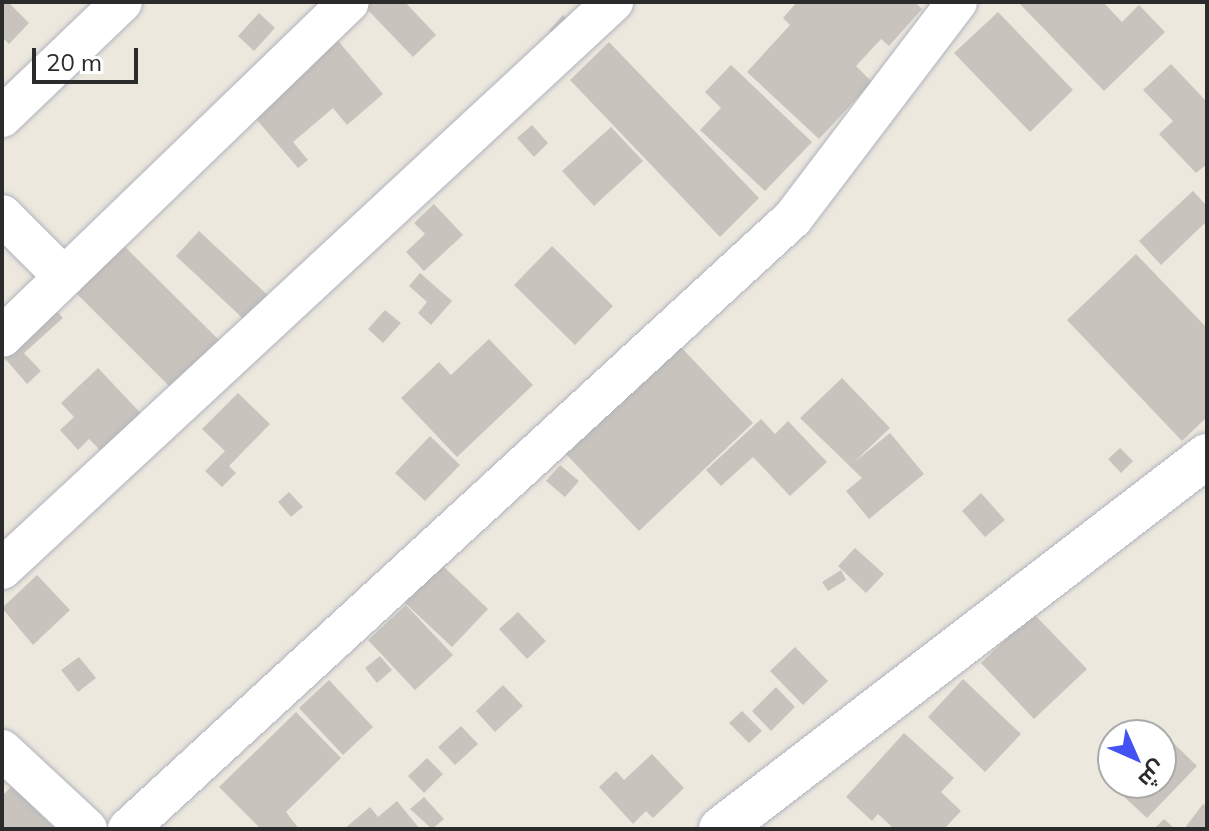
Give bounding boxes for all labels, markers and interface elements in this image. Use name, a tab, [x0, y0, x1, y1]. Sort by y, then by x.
scale bar	[36, 32, 142, 82]
text: 20 m	[46, 47, 102, 77]
north arrow	[1097, 719, 1177, 799]
text: ش	[1133, 755, 1172, 794]

